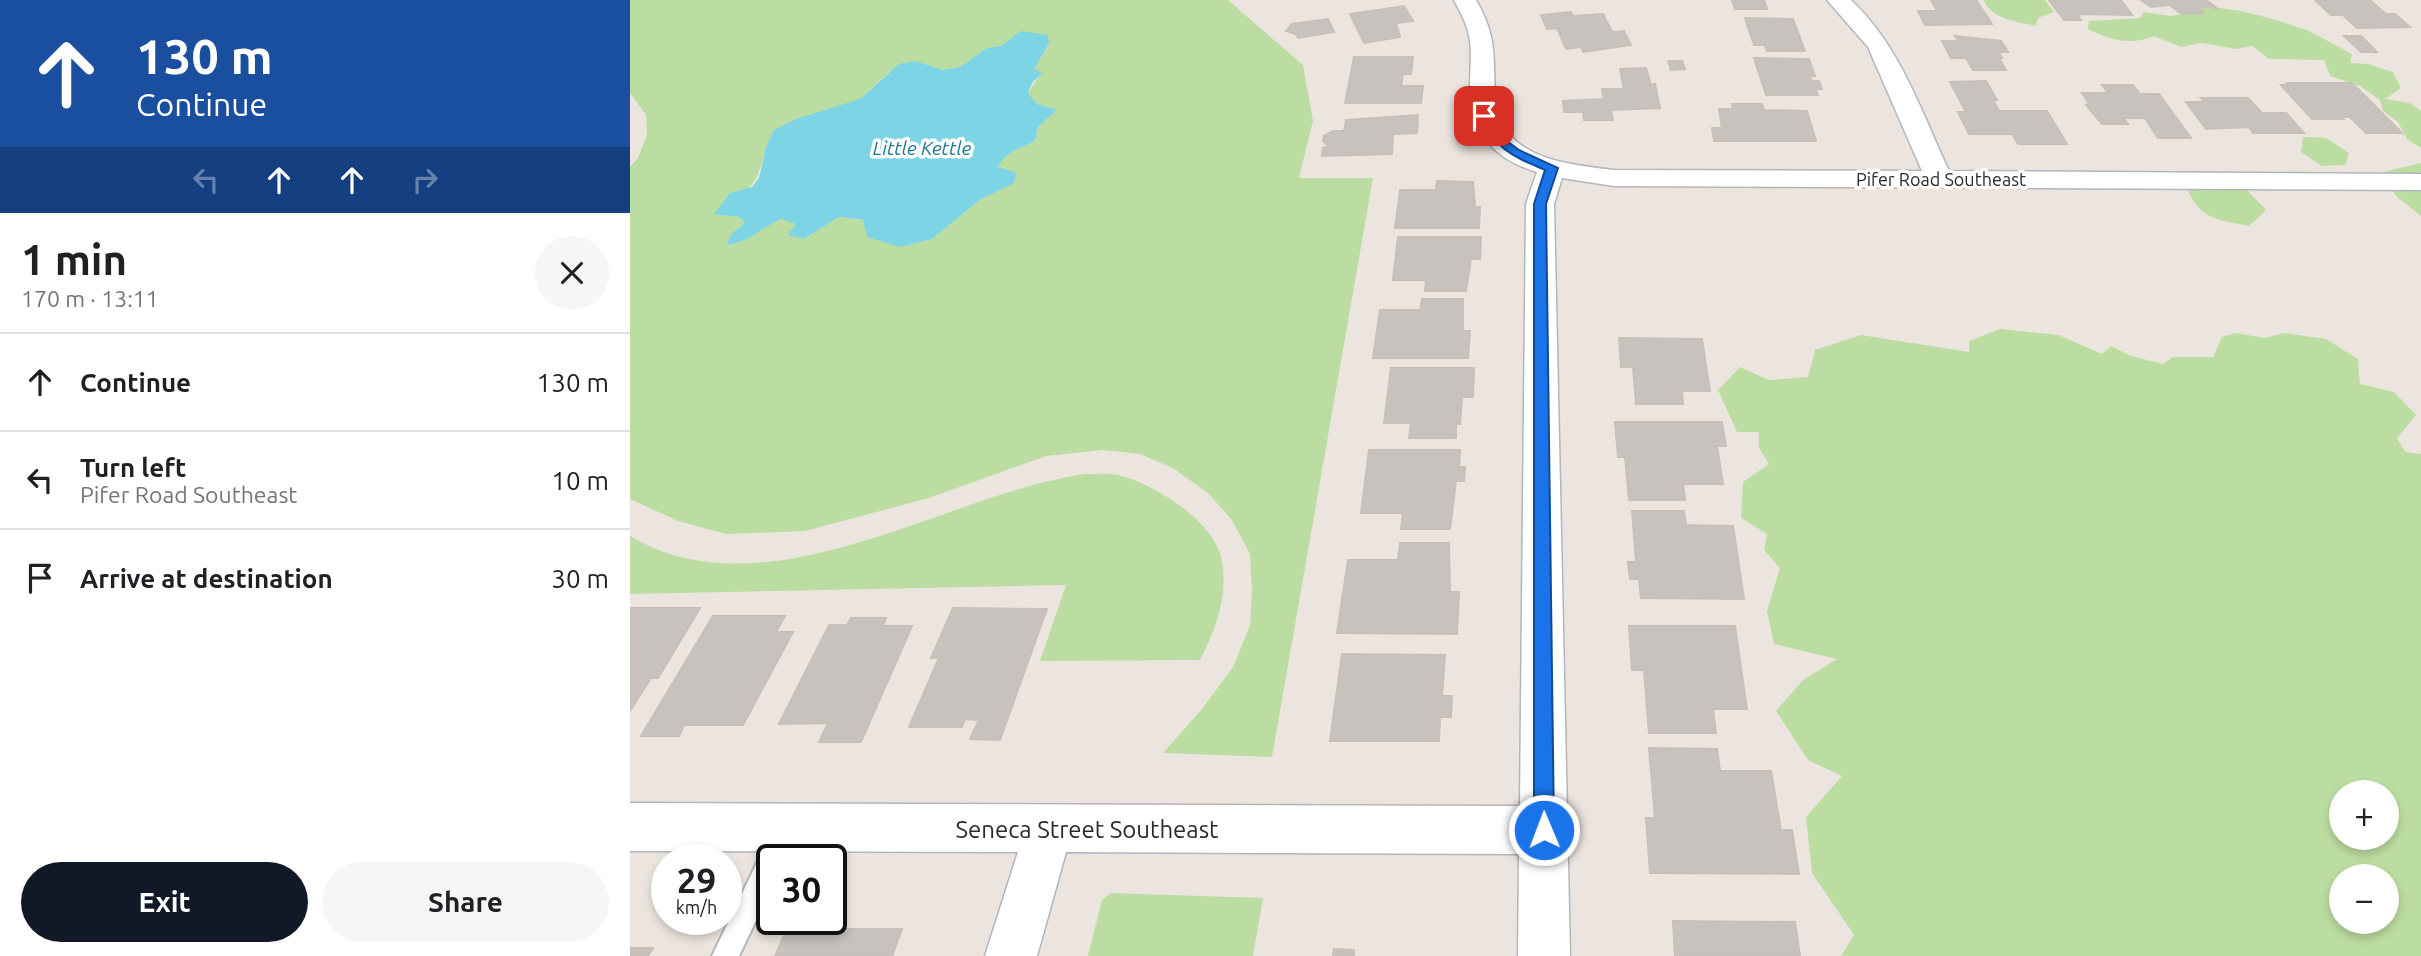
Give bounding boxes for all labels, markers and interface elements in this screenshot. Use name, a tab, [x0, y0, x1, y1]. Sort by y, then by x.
icon: ahead	[21, 28, 112, 119]
text: 130 m	[136, 28, 273, 83]
text: Continue	[136, 86, 267, 122]
pin	[1454, 86, 1514, 146]
icon: arrive	[1465, 97, 1503, 135]
water label: Little Kettle	[873, 137, 972, 159]
icon: left	[187, 161, 225, 199]
icon: ahead	[260, 161, 298, 199]
icon: ahead	[333, 161, 371, 199]
icon: right	[406, 161, 444, 199]
street label: Pifer Road Southeast	[1856, 169, 2026, 189]
text: 1 min	[21, 236, 127, 283]
button: close	[535, 236, 609, 310]
text: 170 m · 13:11	[21, 286, 159, 311]
icon: ahead	[21, 363, 59, 401]
text: Continue	[80, 368, 191, 397]
text: 130 m	[537, 368, 609, 397]
text: Turn left	[80, 453, 186, 482]
icon: left	[21, 461, 59, 499]
text: 10 m	[551, 466, 609, 495]
text: Pifer Road Southeast	[80, 482, 297, 507]
icon: arrive	[21, 559, 59, 597]
text: Arrive at destination	[80, 564, 333, 593]
text: 30 m	[551, 564, 609, 593]
map controls	[2329, 780, 2399, 934]
button: +	[2329, 780, 2399, 850]
position arrow	[1507, 793, 1581, 867]
street label: Seneca Street Southeast	[955, 816, 1219, 843]
speed limit sign: 30	[756, 844, 847, 935]
text: 29	[677, 860, 716, 900]
button: Exit	[21, 862, 308, 942]
button: Share	[322, 862, 609, 942]
button: −	[2329, 864, 2399, 934]
text: km/h	[676, 897, 717, 917]

